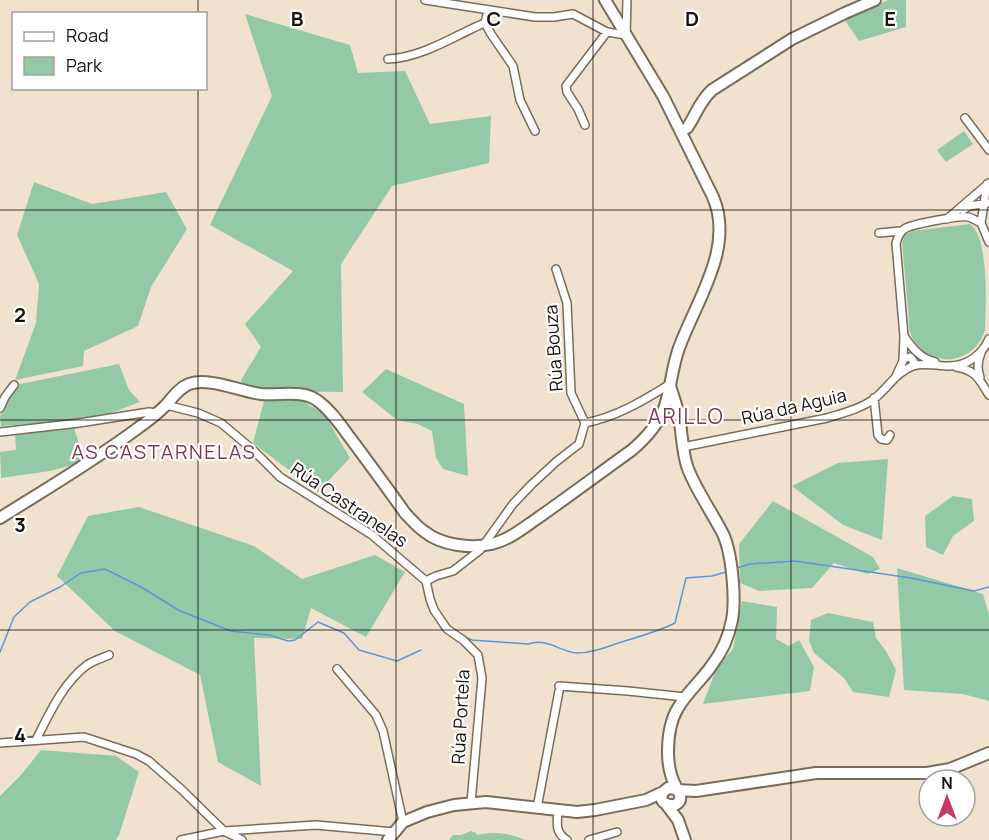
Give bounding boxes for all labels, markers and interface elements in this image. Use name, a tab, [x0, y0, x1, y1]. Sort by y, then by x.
text: B	[291, 5, 304, 32]
text: C	[487, 5, 501, 32]
text: D	[685, 5, 699, 32]
text: E	[884, 5, 896, 32]
legend	[12, 12, 207, 90]
text: Road	[66, 23, 109, 47]
text: Park	[66, 53, 103, 77]
text: 2	[14, 301, 26, 328]
street label: Rúa Bouza	[538, 304, 568, 392]
street label: Rúa da Aguia	[739, 382, 849, 430]
district label: ARILLO	[648, 402, 724, 430]
district label: AS CASTARNELAS	[72, 438, 256, 465]
street label: Rúa Castranelas	[286, 456, 413, 552]
text: 3	[14, 511, 26, 538]
street label: Rúa Portela	[446, 669, 474, 765]
text: 4	[14, 721, 26, 748]
north arrow	[917, 768, 977, 828]
text: N	[941, 772, 953, 794]

